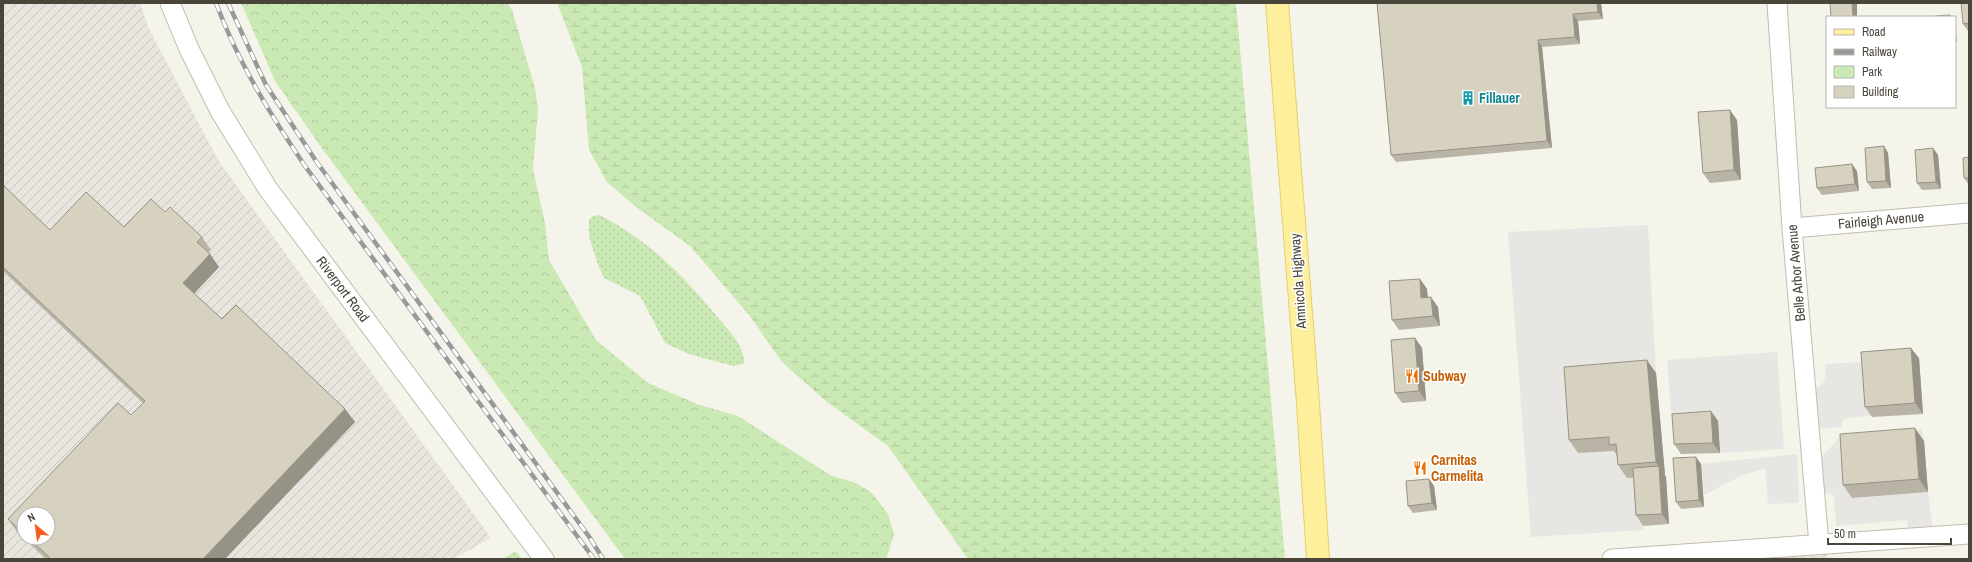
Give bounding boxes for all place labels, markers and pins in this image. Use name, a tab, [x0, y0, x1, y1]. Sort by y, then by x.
place label: Fillauer	[1479, 89, 1520, 107]
building icon: Fillauer	[1460, 90, 1476, 106]
place label: Subway	[1423, 367, 1467, 385]
restaurant icon: Subway	[1404, 368, 1420, 384]
place label: Carnitas Carmelita	[1431, 451, 1484, 485]
restaurant icon: Carnitas Carmelita	[1412, 460, 1428, 476]

